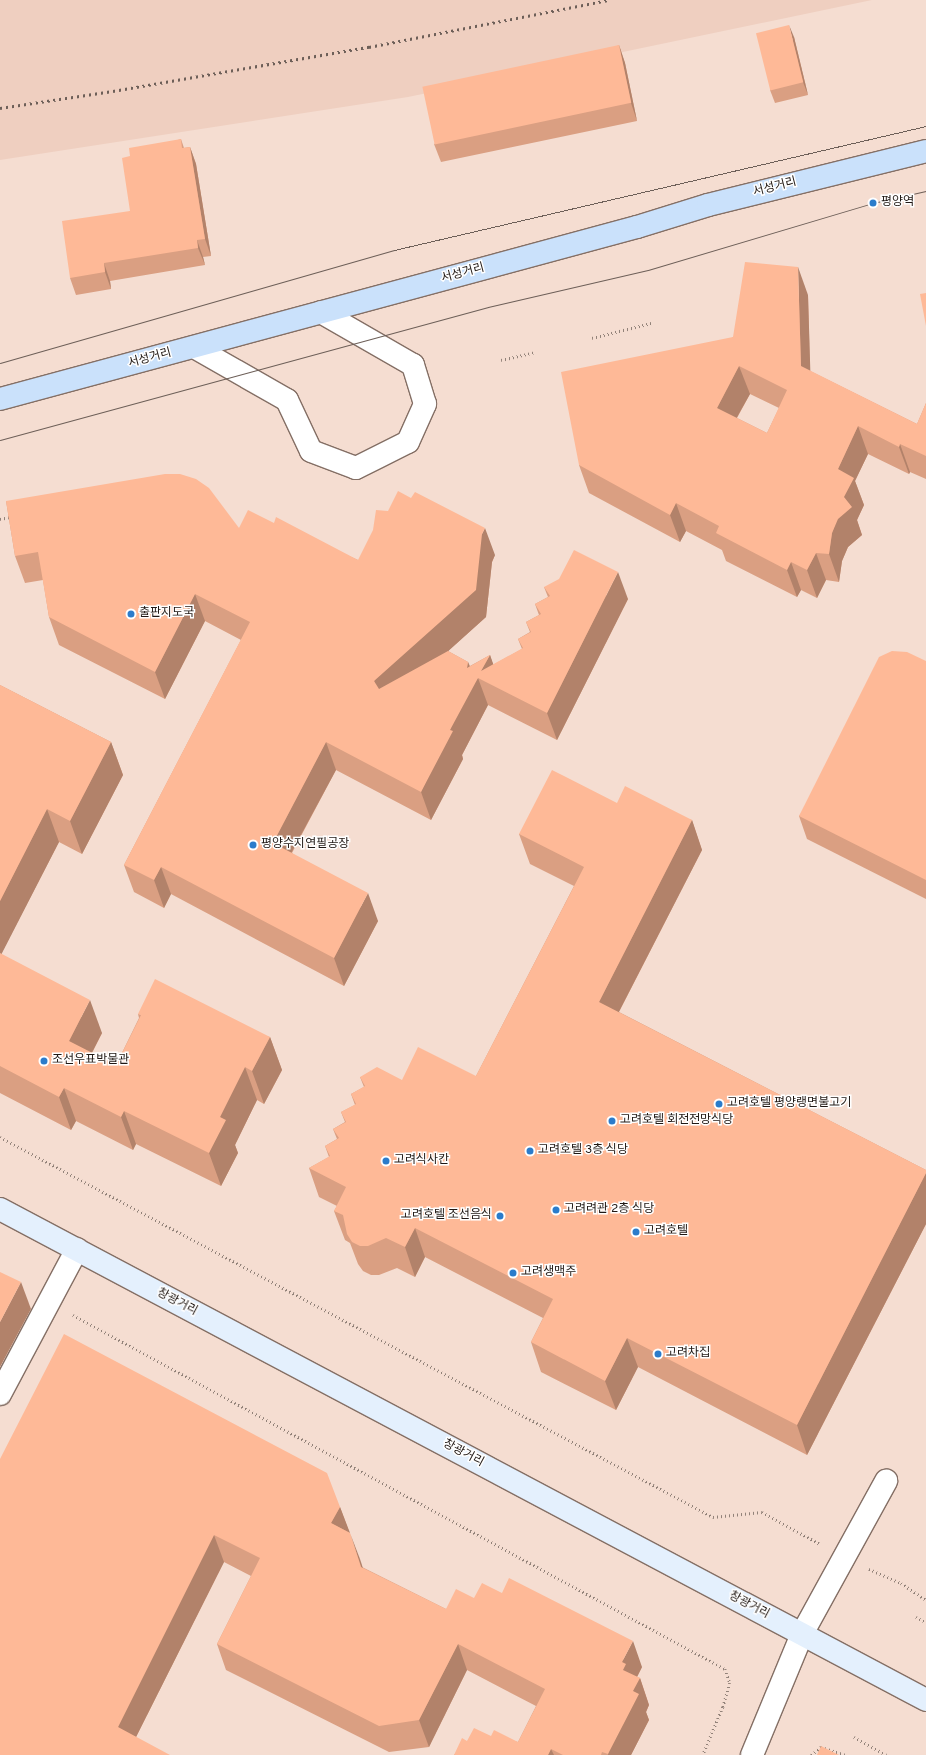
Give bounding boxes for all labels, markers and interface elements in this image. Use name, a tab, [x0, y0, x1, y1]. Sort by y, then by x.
street label: 서성거리	[752, 176, 798, 200]
place label: 평양역	[881, 196, 914, 210]
marker: 평양역	[868, 198, 878, 208]
street label: 서성거리	[440, 261, 486, 287]
street label: 서성거리	[127, 346, 173, 372]
place label: 출판지도국	[139, 607, 194, 621]
marker: 출판지도국	[126, 609, 136, 619]
place label: 평양수지연필공장	[261, 838, 349, 852]
marker: 평양수지연필공장	[248, 840, 258, 850]
place label: 조선우표박물관	[52, 1054, 129, 1068]
marker: 조선우표박물관	[39, 1056, 49, 1066]
place label: 고려호텔 평양랭면불고기	[727, 1097, 851, 1111]
marker: 고려호텔 평양랭면불고기	[714, 1099, 724, 1109]
place label: 고려호텔 회전전망식당	[620, 1114, 733, 1128]
marker: 고려호텔 회전전망식당	[607, 1116, 617, 1126]
place label: 고려호텔 3층 식당	[538, 1144, 628, 1158]
marker: 고려호텔 3층 식당	[525, 1146, 535, 1156]
place label: 고려식사칸	[394, 1154, 449, 1168]
marker: 고려식사칸	[381, 1156, 391, 1166]
place label: 고려려관 2층 식당	[564, 1203, 654, 1217]
marker: 고려려관 2층 식당	[551, 1205, 561, 1215]
place label: 고려호텔 조선음식	[401, 1209, 492, 1223]
marker: 고려호텔 조선음식	[495, 1211, 505, 1221]
place label: 고려호텔	[644, 1225, 688, 1239]
marker: 고려호텔	[631, 1227, 641, 1237]
place label: 고려생맥주	[521, 1266, 576, 1280]
marker: 고려생맥주	[508, 1268, 518, 1278]
street label: 창광거리	[154, 1286, 200, 1320]
place label: 고려차집	[666, 1347, 710, 1361]
marker: 고려차집	[653, 1349, 663, 1359]
street label: 창광거리	[440, 1437, 486, 1471]
street label: 창광거리	[726, 1589, 772, 1623]

